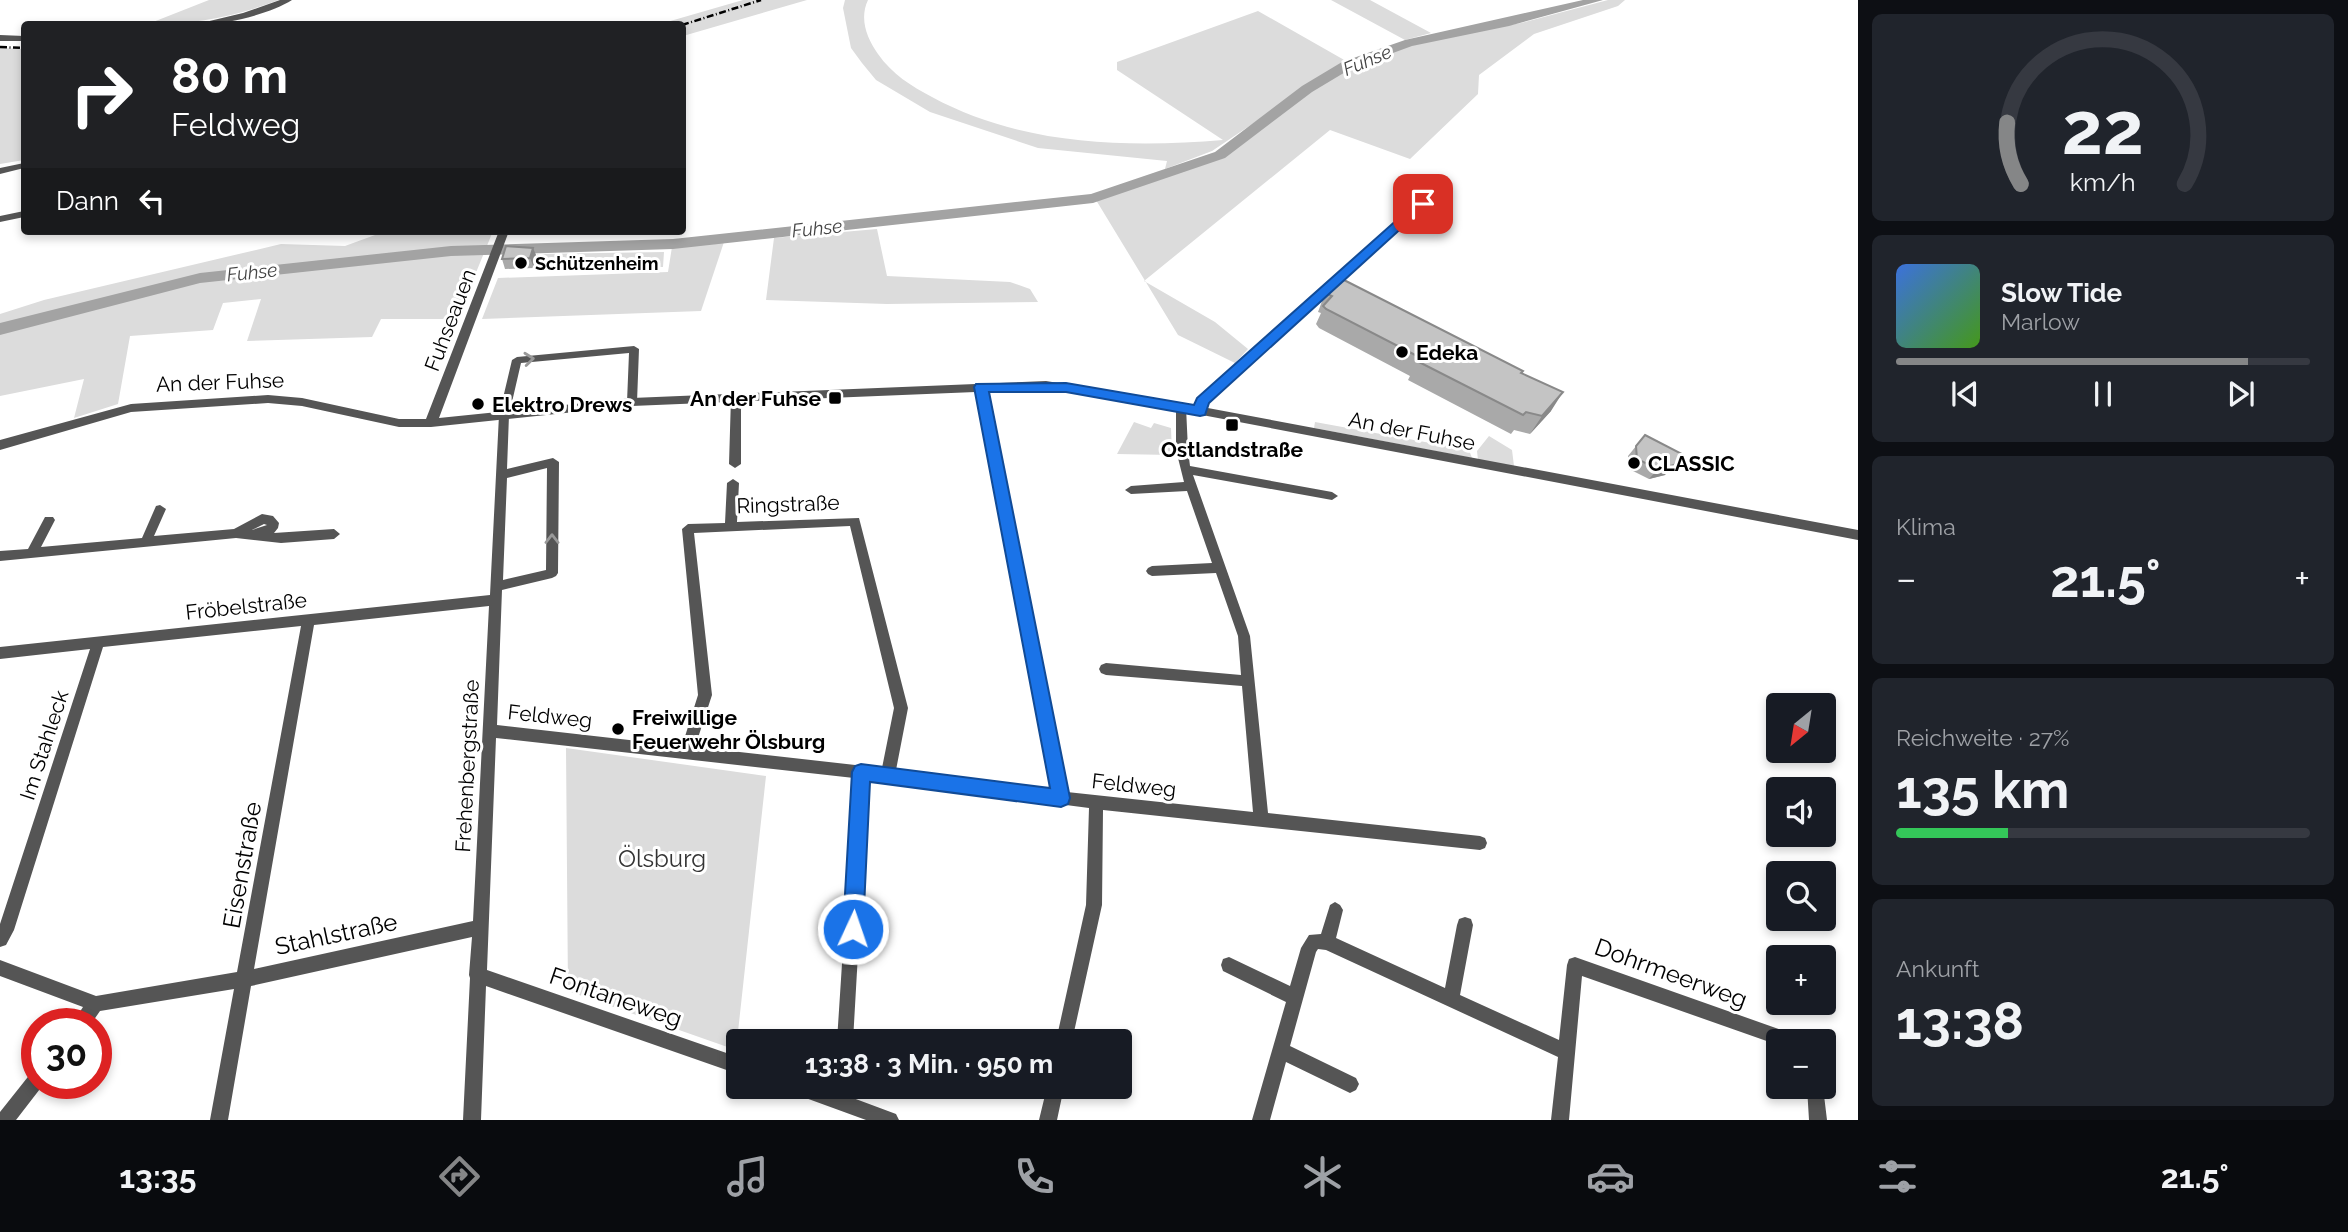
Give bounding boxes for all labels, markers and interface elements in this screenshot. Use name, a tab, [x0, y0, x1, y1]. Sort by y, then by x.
water label: Fuhse	[1339, 40, 1395, 80]
text: 80 m	[171, 47, 288, 104]
icon: right	[56, 49, 147, 140]
text: 22	[2062, 86, 2144, 171]
text: Feldweg	[171, 106, 300, 143]
text: km/h	[2070, 166, 2136, 196]
pin	[1393, 174, 1453, 234]
icon: left	[133, 182, 171, 220]
icon: arrive	[1404, 185, 1442, 223]
text: Dann	[56, 186, 119, 216]
water label: Fuhse	[791, 214, 843, 242]
place label: Schützenheim	[535, 253, 658, 274]
marker: Schützenheim	[513, 255, 529, 271]
water label: Fuhse	[226, 258, 278, 286]
street label: Fuhseauen	[419, 265, 481, 375]
text: Slow Tide	[2001, 278, 2122, 308]
text: Marlow	[2001, 308, 2080, 335]
place label: Edeka	[1416, 340, 1478, 365]
marker: Edeka	[1394, 344, 1410, 360]
one-way arrow	[524, 352, 535, 367]
street label: An der Fuhse	[155, 367, 285, 397]
icon: previous	[1946, 375, 1984, 413]
icon: pause	[2084, 375, 2122, 413]
icon: next	[2222, 375, 2260, 413]
place label: An der Fuhse	[690, 386, 821, 411]
marker: An der Fuhse	[827, 390, 843, 406]
place label: Elektro Drews	[492, 392, 632, 417]
marker: Elektro Drews	[470, 396, 486, 412]
street label: An der Fuhse	[1347, 406, 1477, 456]
marker: Ostlandstraße	[1224, 417, 1240, 433]
place label: Ostlandstraße	[1161, 437, 1303, 462]
place label: CLASSIC	[1648, 451, 1735, 476]
marker: CLASSIC	[1626, 455, 1642, 471]
street label: Ringstraße	[736, 490, 840, 518]
text: Klima	[1896, 513, 1956, 540]
one-way arrow	[545, 533, 560, 544]
text: 21.5°	[2050, 548, 2161, 609]
text: −	[1896, 556, 1916, 601]
text: +	[2294, 556, 2310, 601]
street label: Fröbelstraße	[184, 587, 308, 625]
street label: Frehenbergstraße	[450, 679, 484, 853]
street label: Im Stahleck	[15, 687, 73, 803]
north arrow	[1766, 693, 1836, 763]
map controls	[1766, 693, 1836, 1099]
street label: Feldweg	[507, 699, 593, 733]
place label: Freiwillige Feuerwehr Ölsburg	[632, 705, 825, 754]
marker: Freiwillige Feuerwehr Ölsburg	[610, 721, 626, 737]
text: Reichweite · 27%	[1896, 724, 2070, 751]
text: 135 km	[1896, 759, 2069, 820]
street label: Feldweg	[1091, 768, 1177, 802]
button: sound	[1766, 777, 1836, 847]
street label: Eisenstraße	[217, 799, 267, 931]
park label: Ölsburg	[618, 844, 706, 873]
button: search	[1766, 861, 1836, 931]
position arrow	[816, 892, 890, 966]
street label: Stahlstraße	[272, 907, 400, 961]
street label: Dohrmeerweg	[1591, 932, 1751, 1014]
button: +	[1766, 945, 1836, 1015]
text: Ankunft	[1896, 955, 1979, 982]
street label: Fontaneweg	[546, 961, 686, 1033]
text: 13:38	[1896, 990, 2024, 1051]
speed limit sign: 30	[21, 1008, 112, 1099]
button: −	[1766, 1029, 1836, 1099]
text: 13:38 · 3 Min. · 950 m	[805, 1049, 1053, 1079]
icon: directions	[435, 1152, 484, 1201]
icon: music	[723, 1152, 772, 1201]
icon: phone	[1010, 1152, 1059, 1201]
icon: climate	[1298, 1152, 1347, 1201]
icon: car	[1586, 1152, 1635, 1201]
icon: filters	[1873, 1152, 1922, 1201]
text: 13:35	[119, 1158, 196, 1195]
text: 21.5°	[2161, 1158, 2229, 1195]

